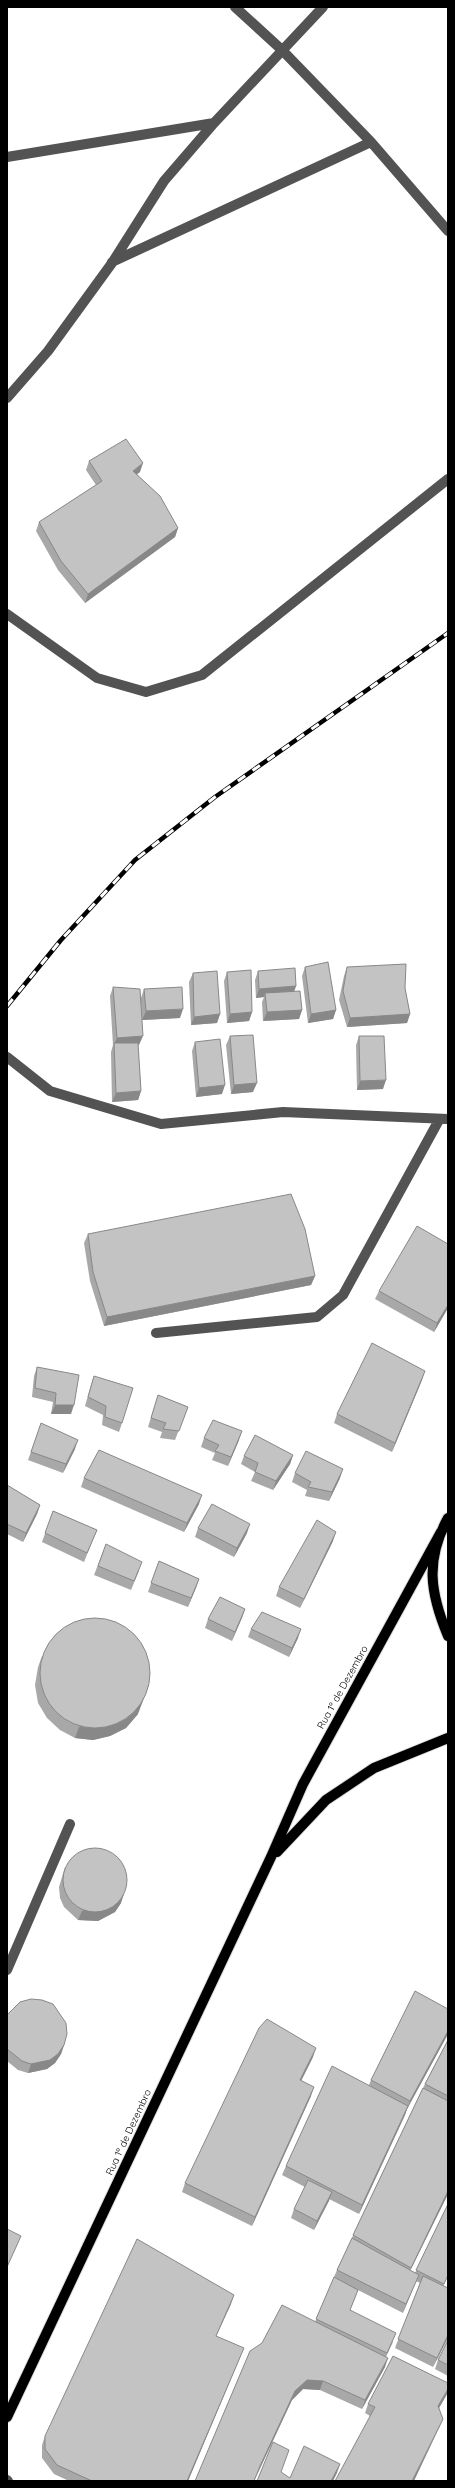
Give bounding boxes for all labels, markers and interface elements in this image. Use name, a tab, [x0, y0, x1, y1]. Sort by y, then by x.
street label: Rua 1º de Dezembro	[314, 1643, 371, 1731]
street label: Rua 1º de Dezembro	[103, 2087, 154, 2177]

